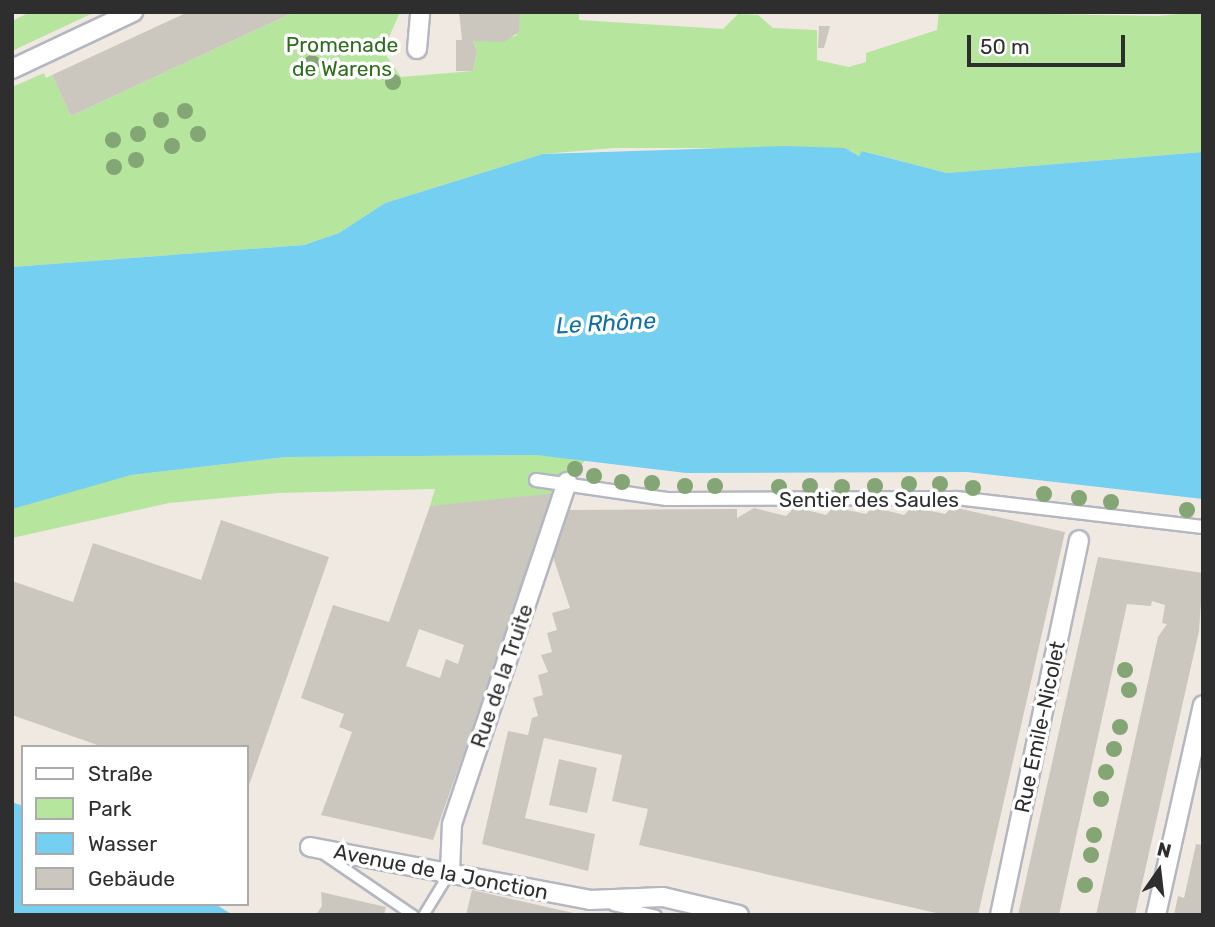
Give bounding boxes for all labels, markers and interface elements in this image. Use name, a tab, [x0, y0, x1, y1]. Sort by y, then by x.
scale bar	[970, 21, 1128, 65]
park label: Promenade de Warens	[286, 32, 398, 82]
text: 50 m	[980, 34, 1030, 59]
water label: Le Rhône	[555, 307, 657, 339]
street label: Sentier des Saules	[779, 487, 959, 513]
street label: Rue de la Truite	[466, 601, 538, 751]
street label: Rue Emile-Nicolet	[1009, 639, 1071, 815]
legend	[21, 745, 248, 906]
text: Straße	[88, 761, 153, 786]
text: Park	[88, 796, 132, 821]
text: Wasser	[88, 831, 157, 856]
north arrow	[1124, 836, 1194, 906]
text: N	[1155, 837, 1174, 863]
street label: Avenue de la Jonction	[332, 839, 550, 905]
text: Gebäude	[88, 866, 175, 891]

